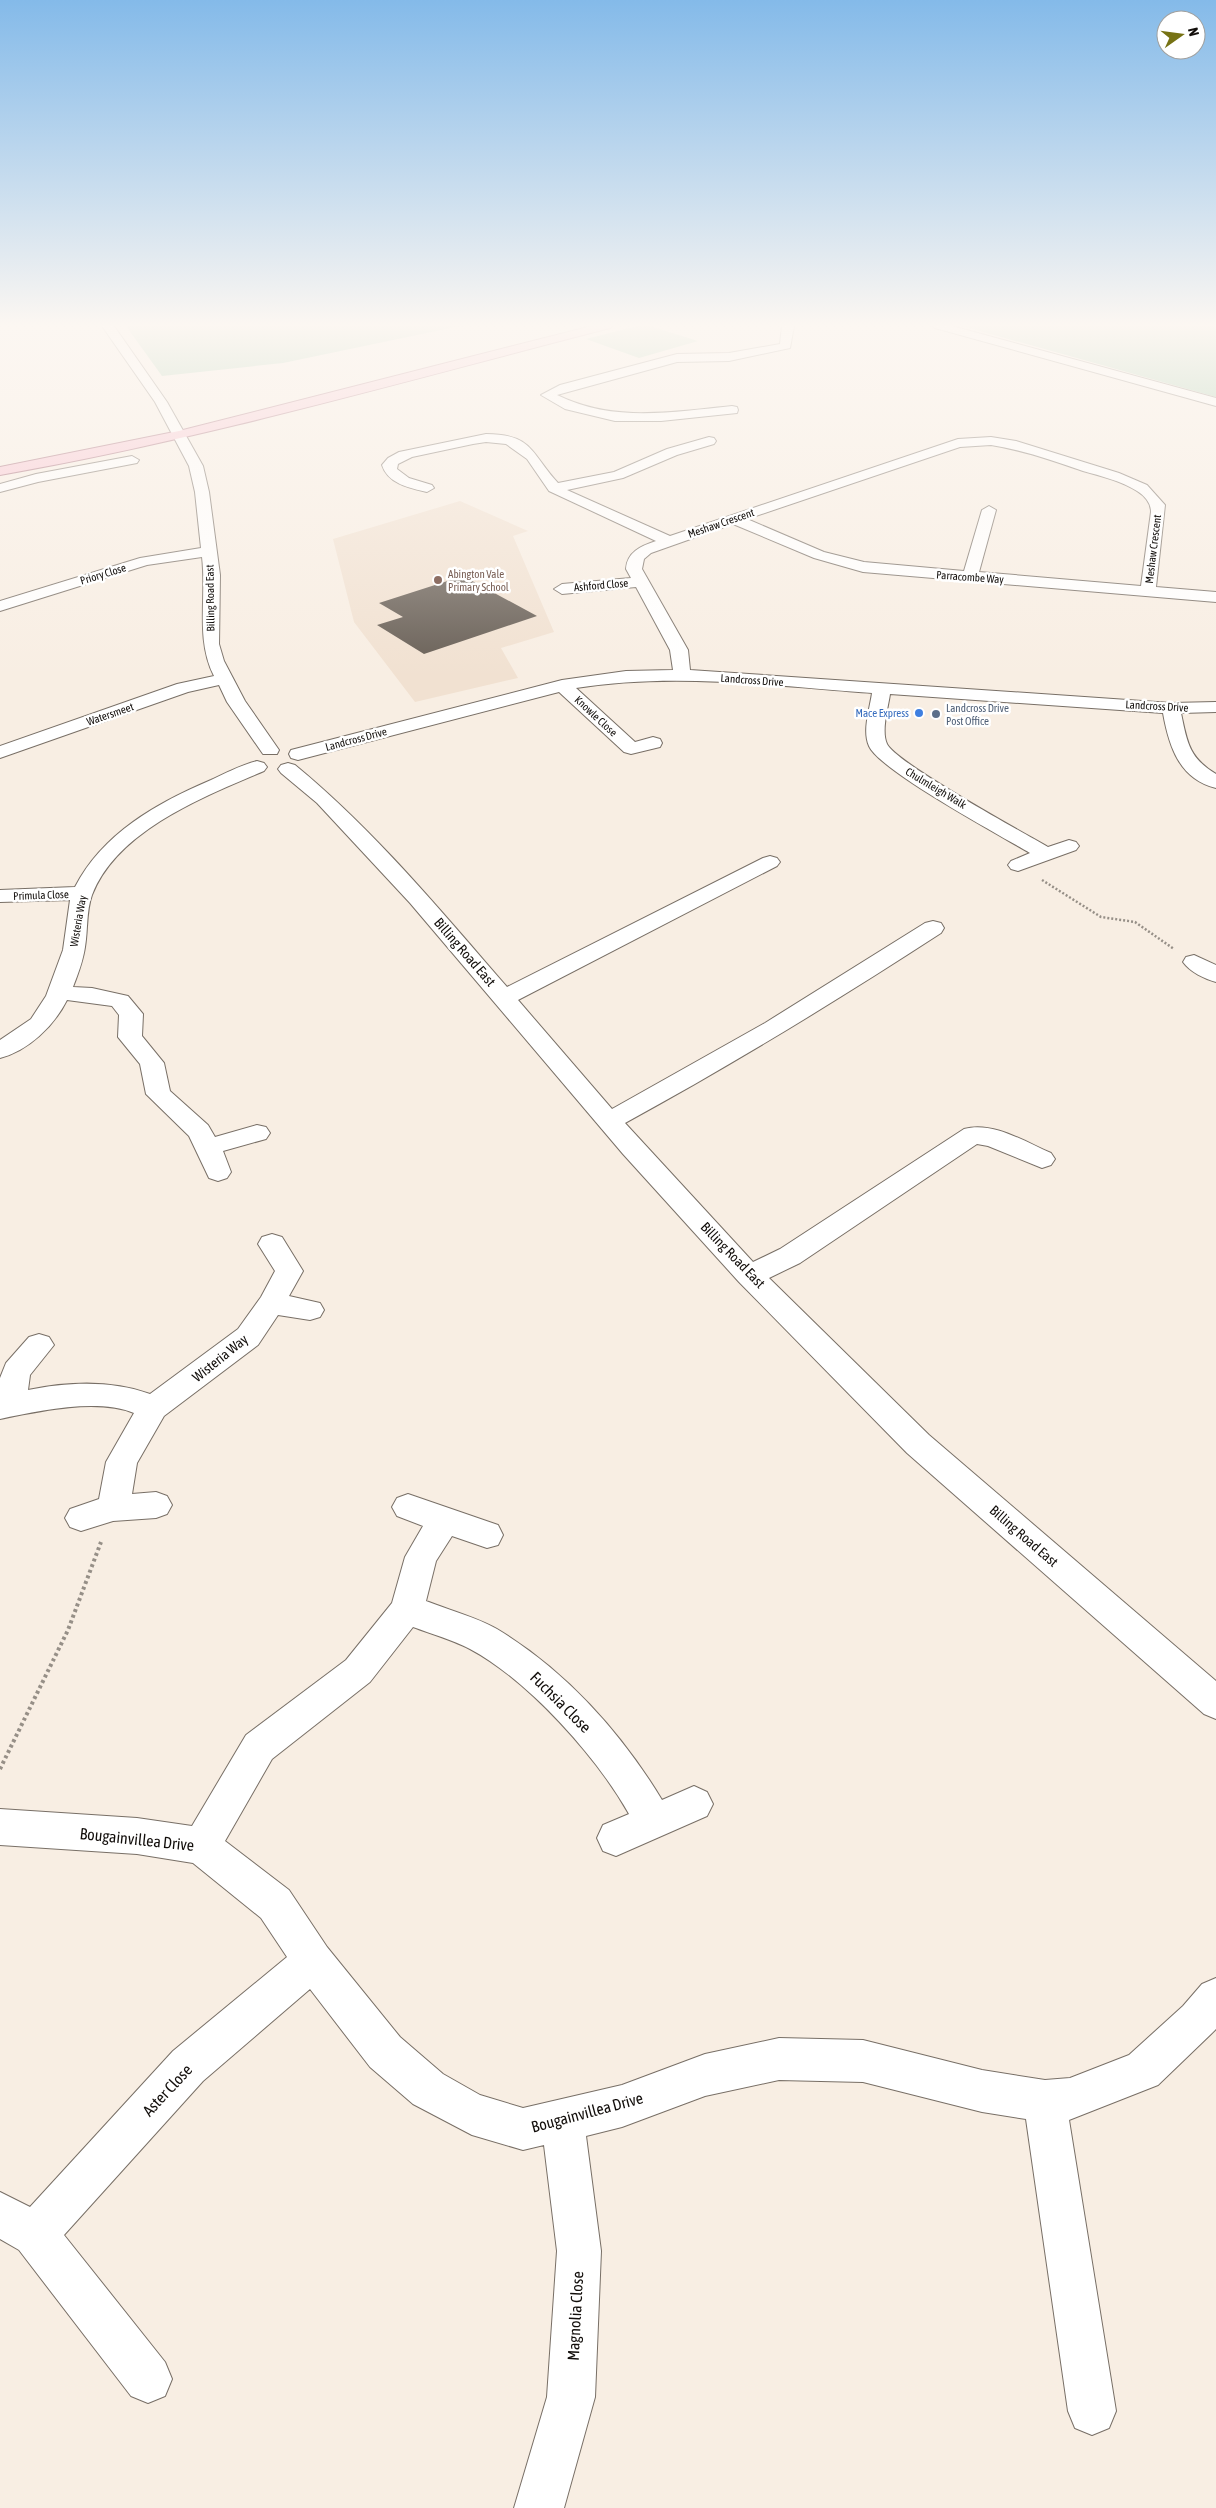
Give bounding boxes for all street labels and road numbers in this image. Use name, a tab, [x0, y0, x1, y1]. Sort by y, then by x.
street label: Meshaw Crescent	[686, 506, 756, 540]
street label: Meshaw Crescent	[1143, 514, 1163, 584]
street label: Priory Close	[79, 561, 127, 587]
street label: Billing Road East	[203, 564, 217, 632]
street label: Parracombe Way	[936, 569, 1005, 585]
street label: Ashford Close	[573, 577, 629, 593]
street label: Landcross Drive	[720, 672, 784, 688]
street label: Knowle Close	[572, 693, 620, 739]
street label: Landcross Drive	[1125, 698, 1189, 714]
street label: Watersmeet	[85, 700, 135, 728]
street label: Landcross Drive	[324, 725, 388, 753]
street label: Chulmleigh Walk	[903, 765, 969, 811]
street label: Primula Close	[13, 888, 69, 902]
street label: Wisteria Way	[68, 894, 89, 948]
street label: Billing Road East	[431, 915, 499, 989]
street label: Billing Road East	[698, 1219, 768, 1291]
street label: Wisteria Way	[189, 1331, 251, 1385]
street label: Billing Road East	[987, 1502, 1061, 1570]
street label: Fuchsia Close	[527, 1668, 595, 1736]
street label: Bougainvillea Drive	[79, 1824, 195, 1855]
street label: Aster Close	[139, 2061, 195, 2119]
street label: Bougainvillea Drive	[529, 2088, 645, 2137]
street label: Magnolia Close	[564, 2271, 587, 2361]

